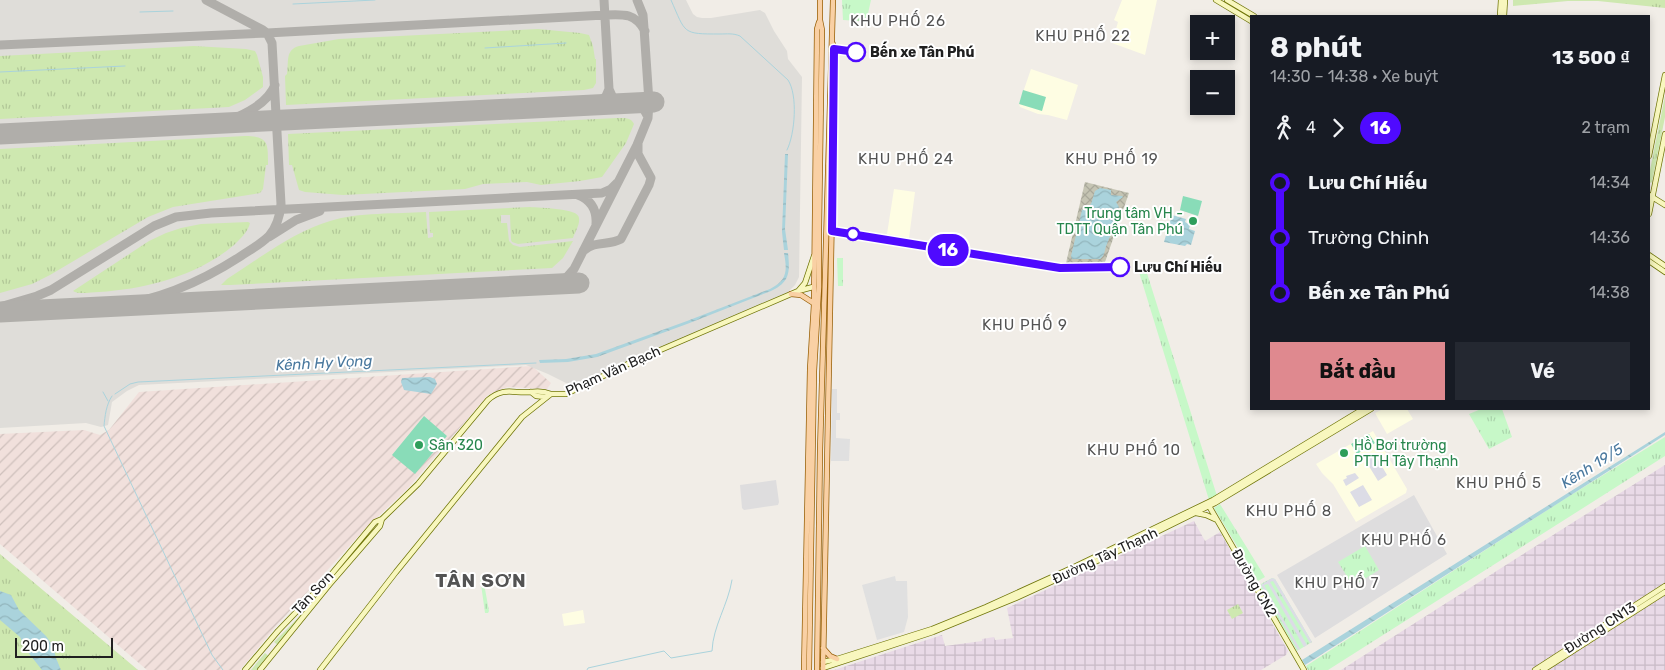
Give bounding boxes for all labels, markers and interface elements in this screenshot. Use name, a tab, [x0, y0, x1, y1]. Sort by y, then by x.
district label: KHU PHỐ 26	[850, 10, 946, 30]
map controls	[1190, 15, 1235, 115]
button: +	[1190, 15, 1235, 60]
district label: KHU PHỐ 22	[1035, 25, 1131, 45]
text: 8 phút	[1270, 31, 1362, 64]
place label: Bến xe Tân Phú	[870, 41, 974, 61]
marker: Bến xe Tân Phú	[846, 42, 866, 62]
text: 13 500 ₫	[1552, 46, 1630, 69]
text: 14:30 – 14:38 · Xe buýt	[1270, 67, 1438, 86]
button: −	[1190, 70, 1235, 115]
icon: walk	[1270, 114, 1298, 142]
icon: forward	[1324, 114, 1352, 142]
text: 16	[1370, 117, 1391, 139]
text: 4	[1306, 118, 1316, 137]
text: 2 trạm	[1582, 118, 1630, 137]
district label: KHU PHỐ 24	[858, 148, 954, 168]
district label: KHU PHỐ 19	[1065, 148, 1159, 168]
text: Lưu Chí Hiếu	[1308, 171, 1428, 194]
text: 14:34	[1590, 173, 1630, 192]
place label: Trung tâm VH - TDTT Quận Tân Phú	[1057, 205, 1183, 238]
marker: Trung tâm VH - TDTT Quận Tân Phú	[1187, 215, 1199, 227]
text: Trường Chinh	[1308, 226, 1429, 249]
unlabelled marker	[846, 227, 860, 241]
text: 14:36	[1590, 228, 1630, 247]
line badge: 16	[926, 234, 970, 266]
text: 16	[938, 239, 958, 261]
place label: Lưu Chí Hiếu	[1134, 256, 1222, 276]
marker: Lưu Chí Hiếu	[1110, 257, 1130, 277]
text: Bến xe Tân Phú	[1308, 281, 1450, 304]
text: 14:38	[1589, 283, 1630, 302]
district label: KHU PHỐ 9	[982, 314, 1068, 334]
street label: Phạm Văn Bạch	[563, 342, 663, 400]
button: Bắt đầu	[1270, 342, 1445, 400]
button: Vé	[1455, 342, 1630, 400]
water label: Kênh Hy Vọng	[275, 351, 373, 375]
place label: Hồ Bơi trường PTTH Tây Thạnh	[1354, 436, 1458, 470]
place label: Sân 320	[429, 437, 483, 454]
marker: Sân 320	[413, 439, 425, 451]
district label: KHU PHỐ 10	[1087, 439, 1181, 459]
water label: Kênh 19/5	[1558, 440, 1627, 492]
marker: Hồ Bơi trường PTTH Tây Thạnh	[1338, 447, 1350, 459]
district label: KHU PHỐ 5	[1456, 472, 1542, 492]
district label: KHU PHỐ 8	[1246, 500, 1332, 520]
street label: Đường Tây Thạnh	[1050, 524, 1160, 588]
district label: KHU PHỐ 6	[1361, 529, 1447, 549]
street label: Đường CN2	[1228, 546, 1280, 620]
street label: Tân Sơn	[289, 568, 337, 618]
district label: TÂN SƠN	[435, 569, 527, 592]
district label: KHU PHỐ 7	[1295, 572, 1379, 592]
street label: Đường CN13	[1561, 599, 1639, 657]
scale bar	[15, 635, 112, 658]
text: 200 m	[22, 638, 64, 655]

